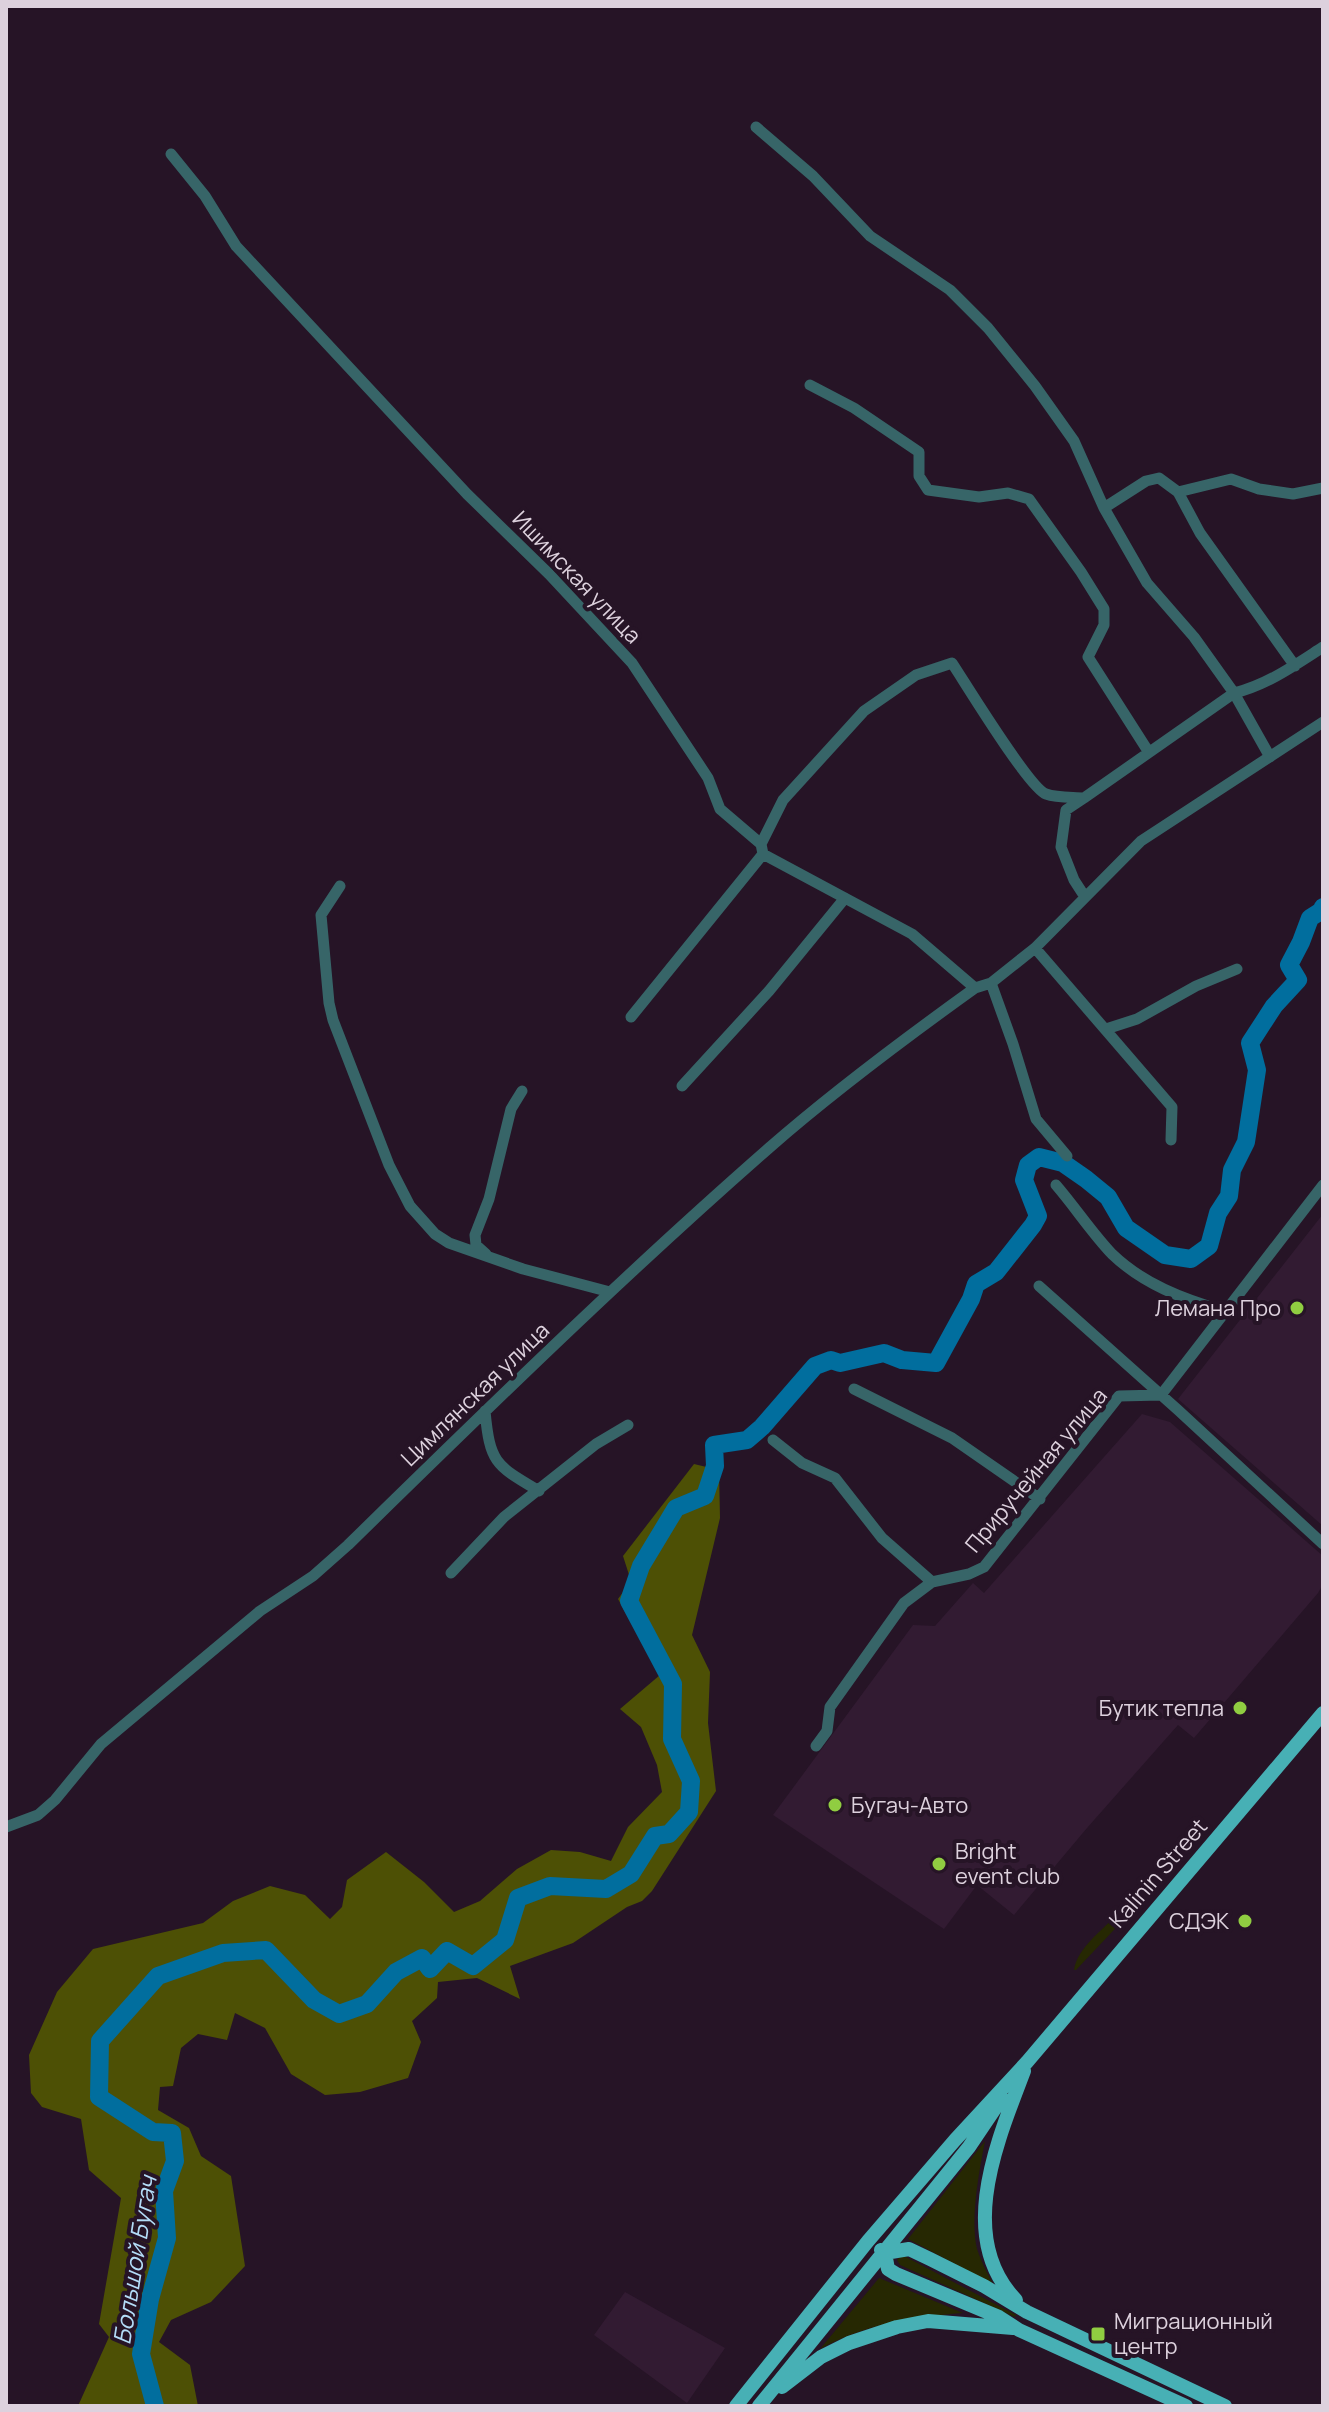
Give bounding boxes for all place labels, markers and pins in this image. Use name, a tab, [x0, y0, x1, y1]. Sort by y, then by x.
place label: Лемана Про	[1155, 1293, 1281, 1323]
marker: Лемана Про	[1288, 1299, 1306, 1317]
place label: Бутик тепла	[1099, 1693, 1224, 1723]
marker: Бутик тепла	[1231, 1699, 1249, 1717]
place label: Бугач-Авто	[851, 1790, 968, 1820]
marker: Бугач-Авто	[826, 1796, 844, 1814]
place label: Bright event club	[955, 1836, 1060, 1891]
marker: Bright event club	[930, 1855, 948, 1873]
place label: СДЭК	[1169, 1906, 1230, 1936]
marker: СДЭК	[1236, 1912, 1254, 1930]
place label: Миграционный центр	[1114, 2306, 1273, 2361]
marker: Миграционный центр	[1089, 2325, 1107, 2343]

